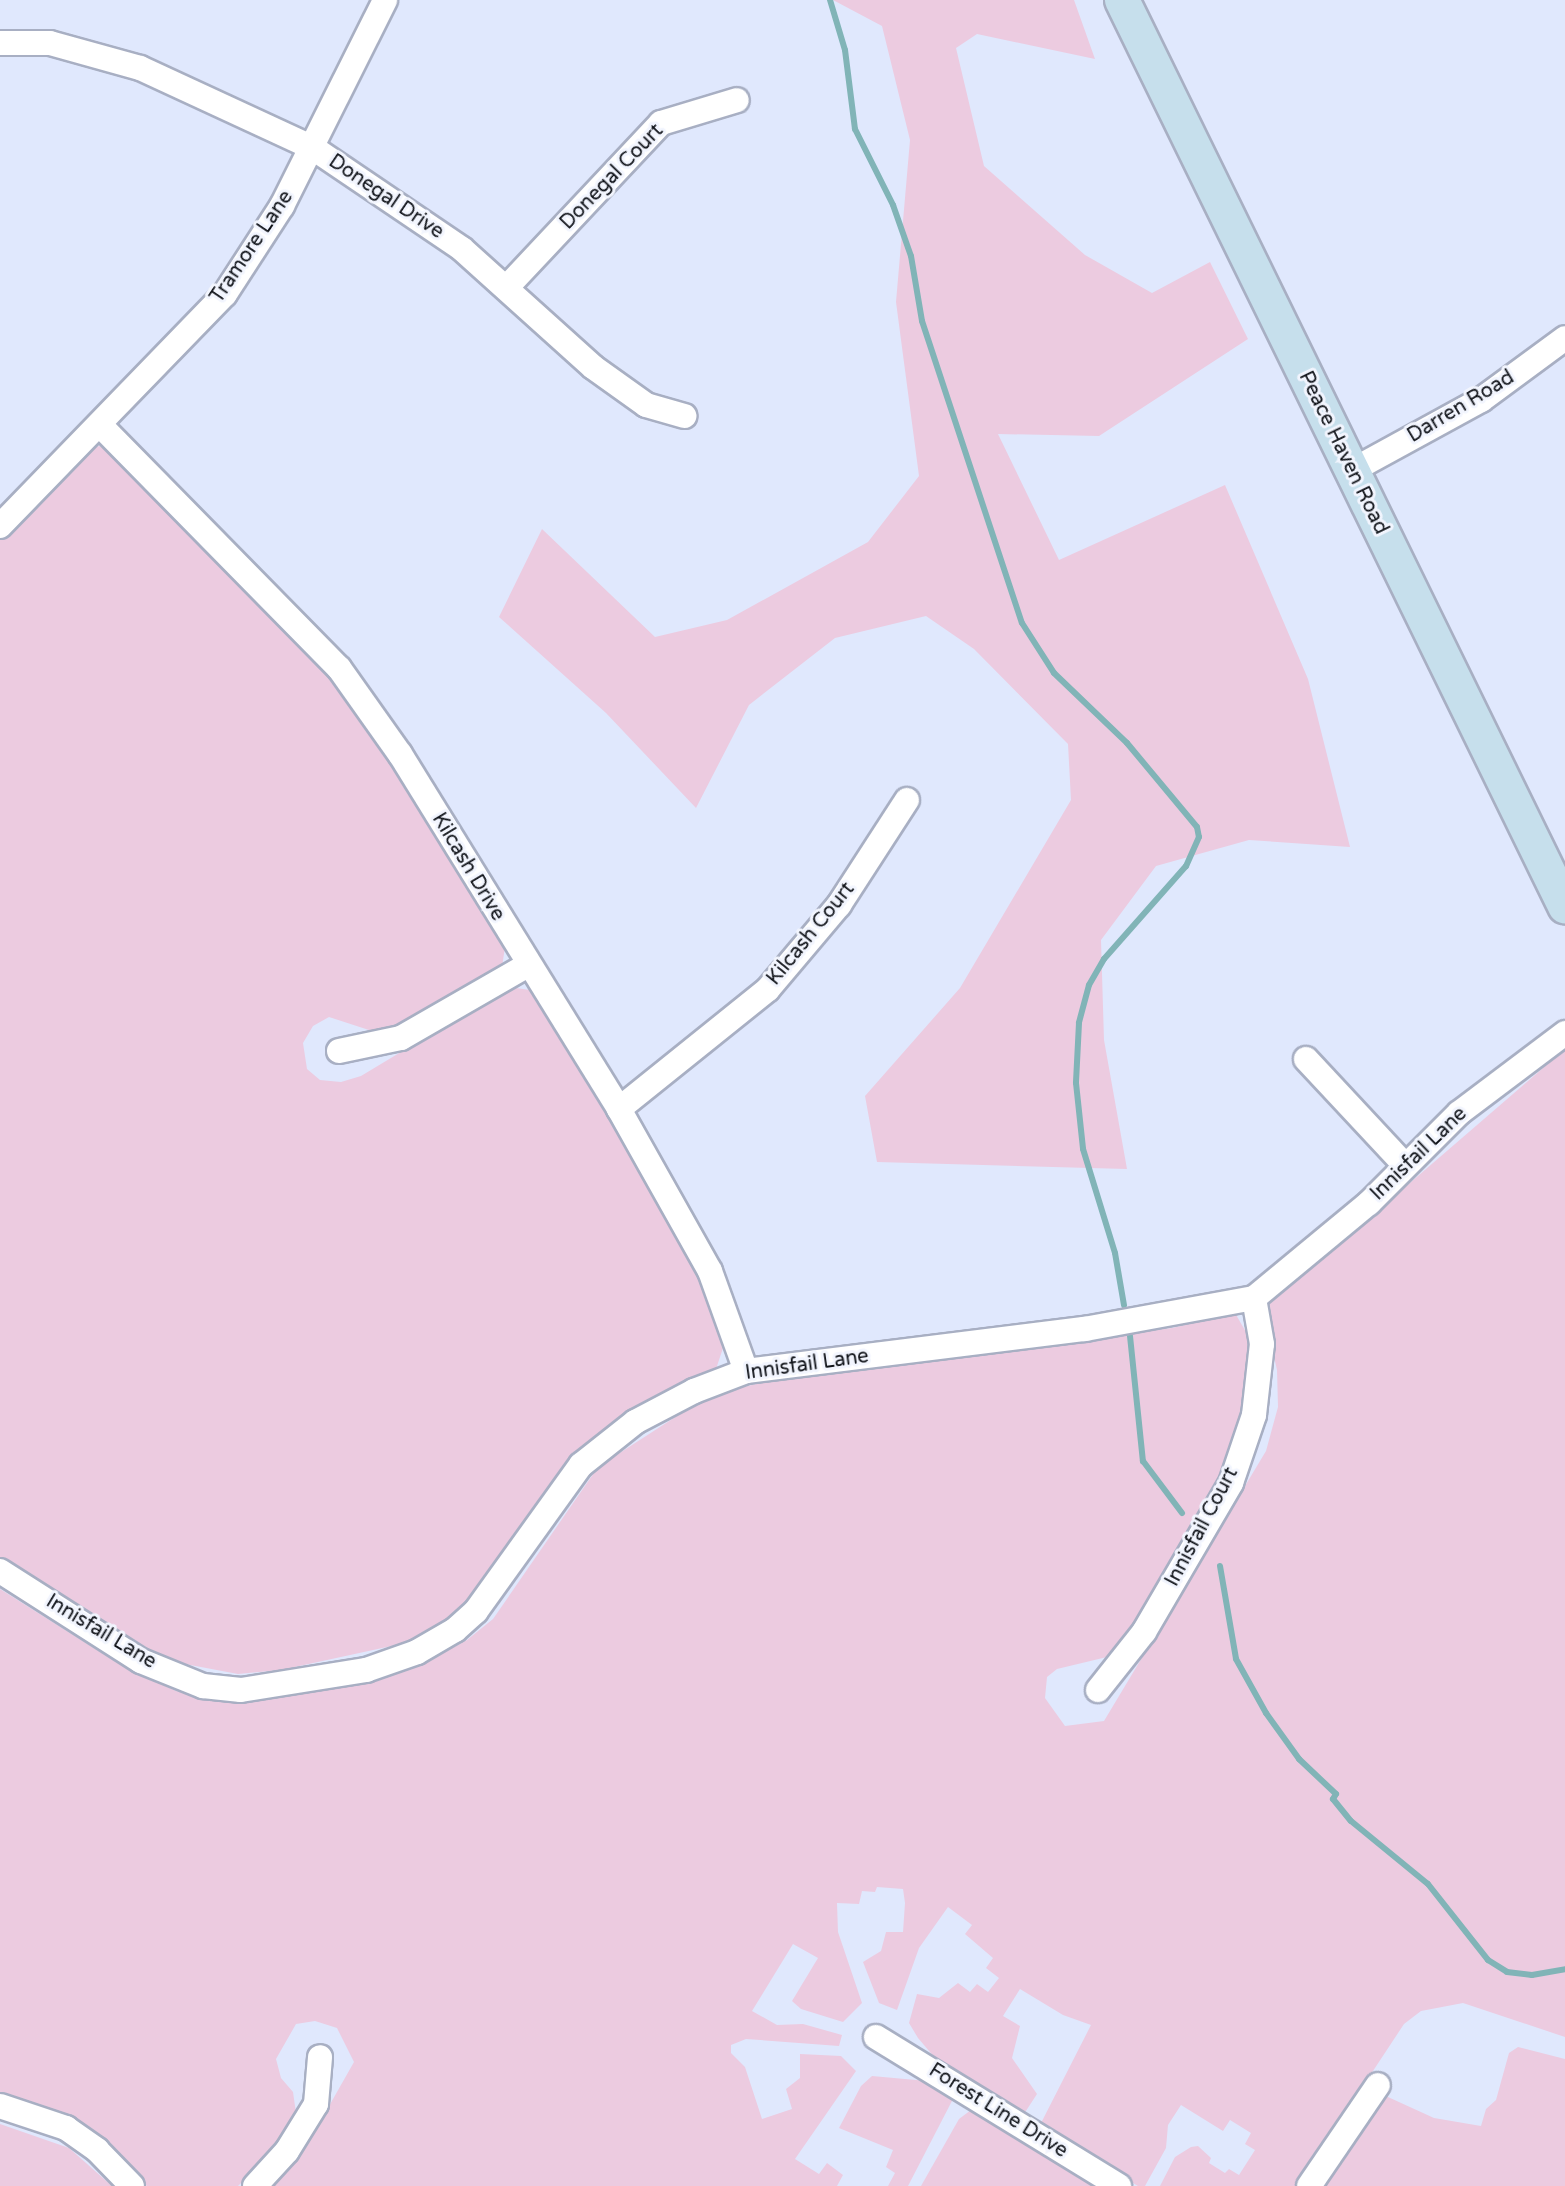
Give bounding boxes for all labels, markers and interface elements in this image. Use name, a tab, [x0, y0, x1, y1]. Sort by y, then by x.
street label: Donegal Court	[556, 119, 668, 235]
street label: Donegal Drive	[324, 150, 448, 244]
street label: Tramore Lane	[206, 186, 298, 308]
street label: Darren Road	[1403, 366, 1519, 448]
street label: Peace Haven Road	[1293, 368, 1393, 538]
street label: Kilcash Drive	[426, 809, 510, 925]
street label: Kilcash Court	[762, 878, 860, 990]
street label: Innisfail Lane	[1366, 1102, 1472, 1206]
street label: Innisfail Lane	[744, 1344, 870, 1386]
street label: Innisfail Court	[1161, 1463, 1243, 1591]
street label: Innisfail Lane	[41, 1590, 161, 1674]
street label: Forest Line Drive	[924, 2059, 1072, 2163]

